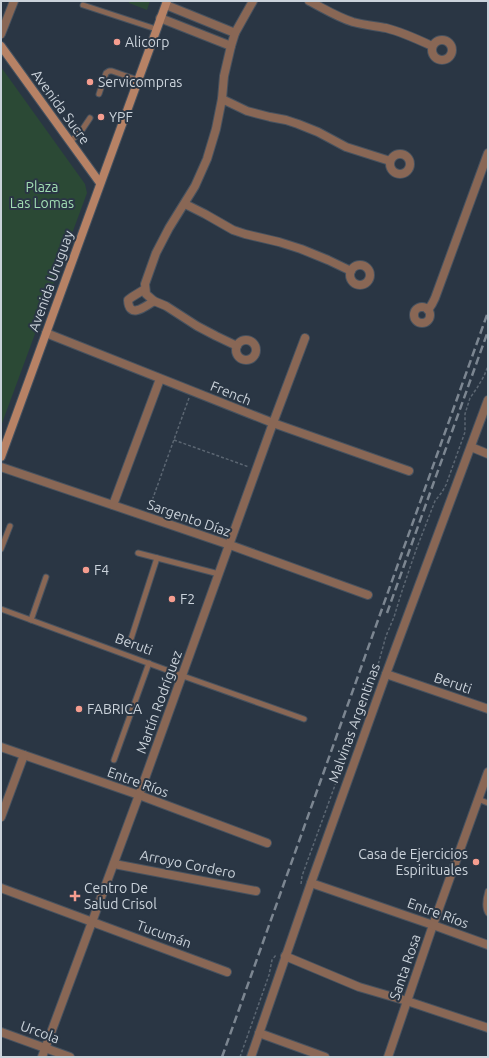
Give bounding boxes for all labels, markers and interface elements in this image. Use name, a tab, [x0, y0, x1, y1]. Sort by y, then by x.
place label: Alicorp	[125, 34, 169, 50]
marker: Alicorp	[112, 37, 122, 47]
street label: Avenida Sucre	[29, 67, 93, 147]
place label: Servicompras	[98, 74, 182, 90]
marker: Servicompras	[85, 77, 95, 87]
place label: YPF	[109, 109, 133, 125]
marker: YPF	[96, 112, 106, 122]
park label: Plaza Las Lomas	[10, 179, 74, 211]
street label: Avenida Uruguay	[25, 228, 77, 334]
street label: French	[208, 378, 254, 408]
street label: Sargento Díaz	[145, 496, 233, 540]
place label: F4	[94, 562, 109, 578]
marker: F4	[81, 565, 91, 575]
place label: F2	[180, 591, 195, 607]
marker: F2	[167, 594, 177, 604]
street label: Beruti	[113, 630, 155, 658]
street label: Martín Rodríguez	[133, 648, 185, 756]
street label: Malvinas Argentinas	[325, 661, 383, 785]
street label: Beruti	[432, 669, 474, 697]
place label: FABRICA	[87, 701, 142, 717]
marker: FABRICA	[74, 704, 84, 714]
street label: Entre Ríos	[105, 764, 171, 800]
place label: Casa de Ejercicios Espirituales	[358, 846, 468, 878]
street label: Arroyo Cordero	[139, 847, 237, 881]
marker: Casa de Ejercicios Espirituales	[471, 857, 481, 867]
place label: Centro De Salud Crisol	[84, 880, 157, 912]
marker: Centro De Salud Crisol	[69, 890, 81, 902]
street label: Entre Ríos	[405, 895, 471, 931]
street label: Tucumán	[134, 917, 194, 951]
street label: Santa Rosa	[386, 932, 424, 1002]
street label: Urcola	[18, 1018, 62, 1046]

